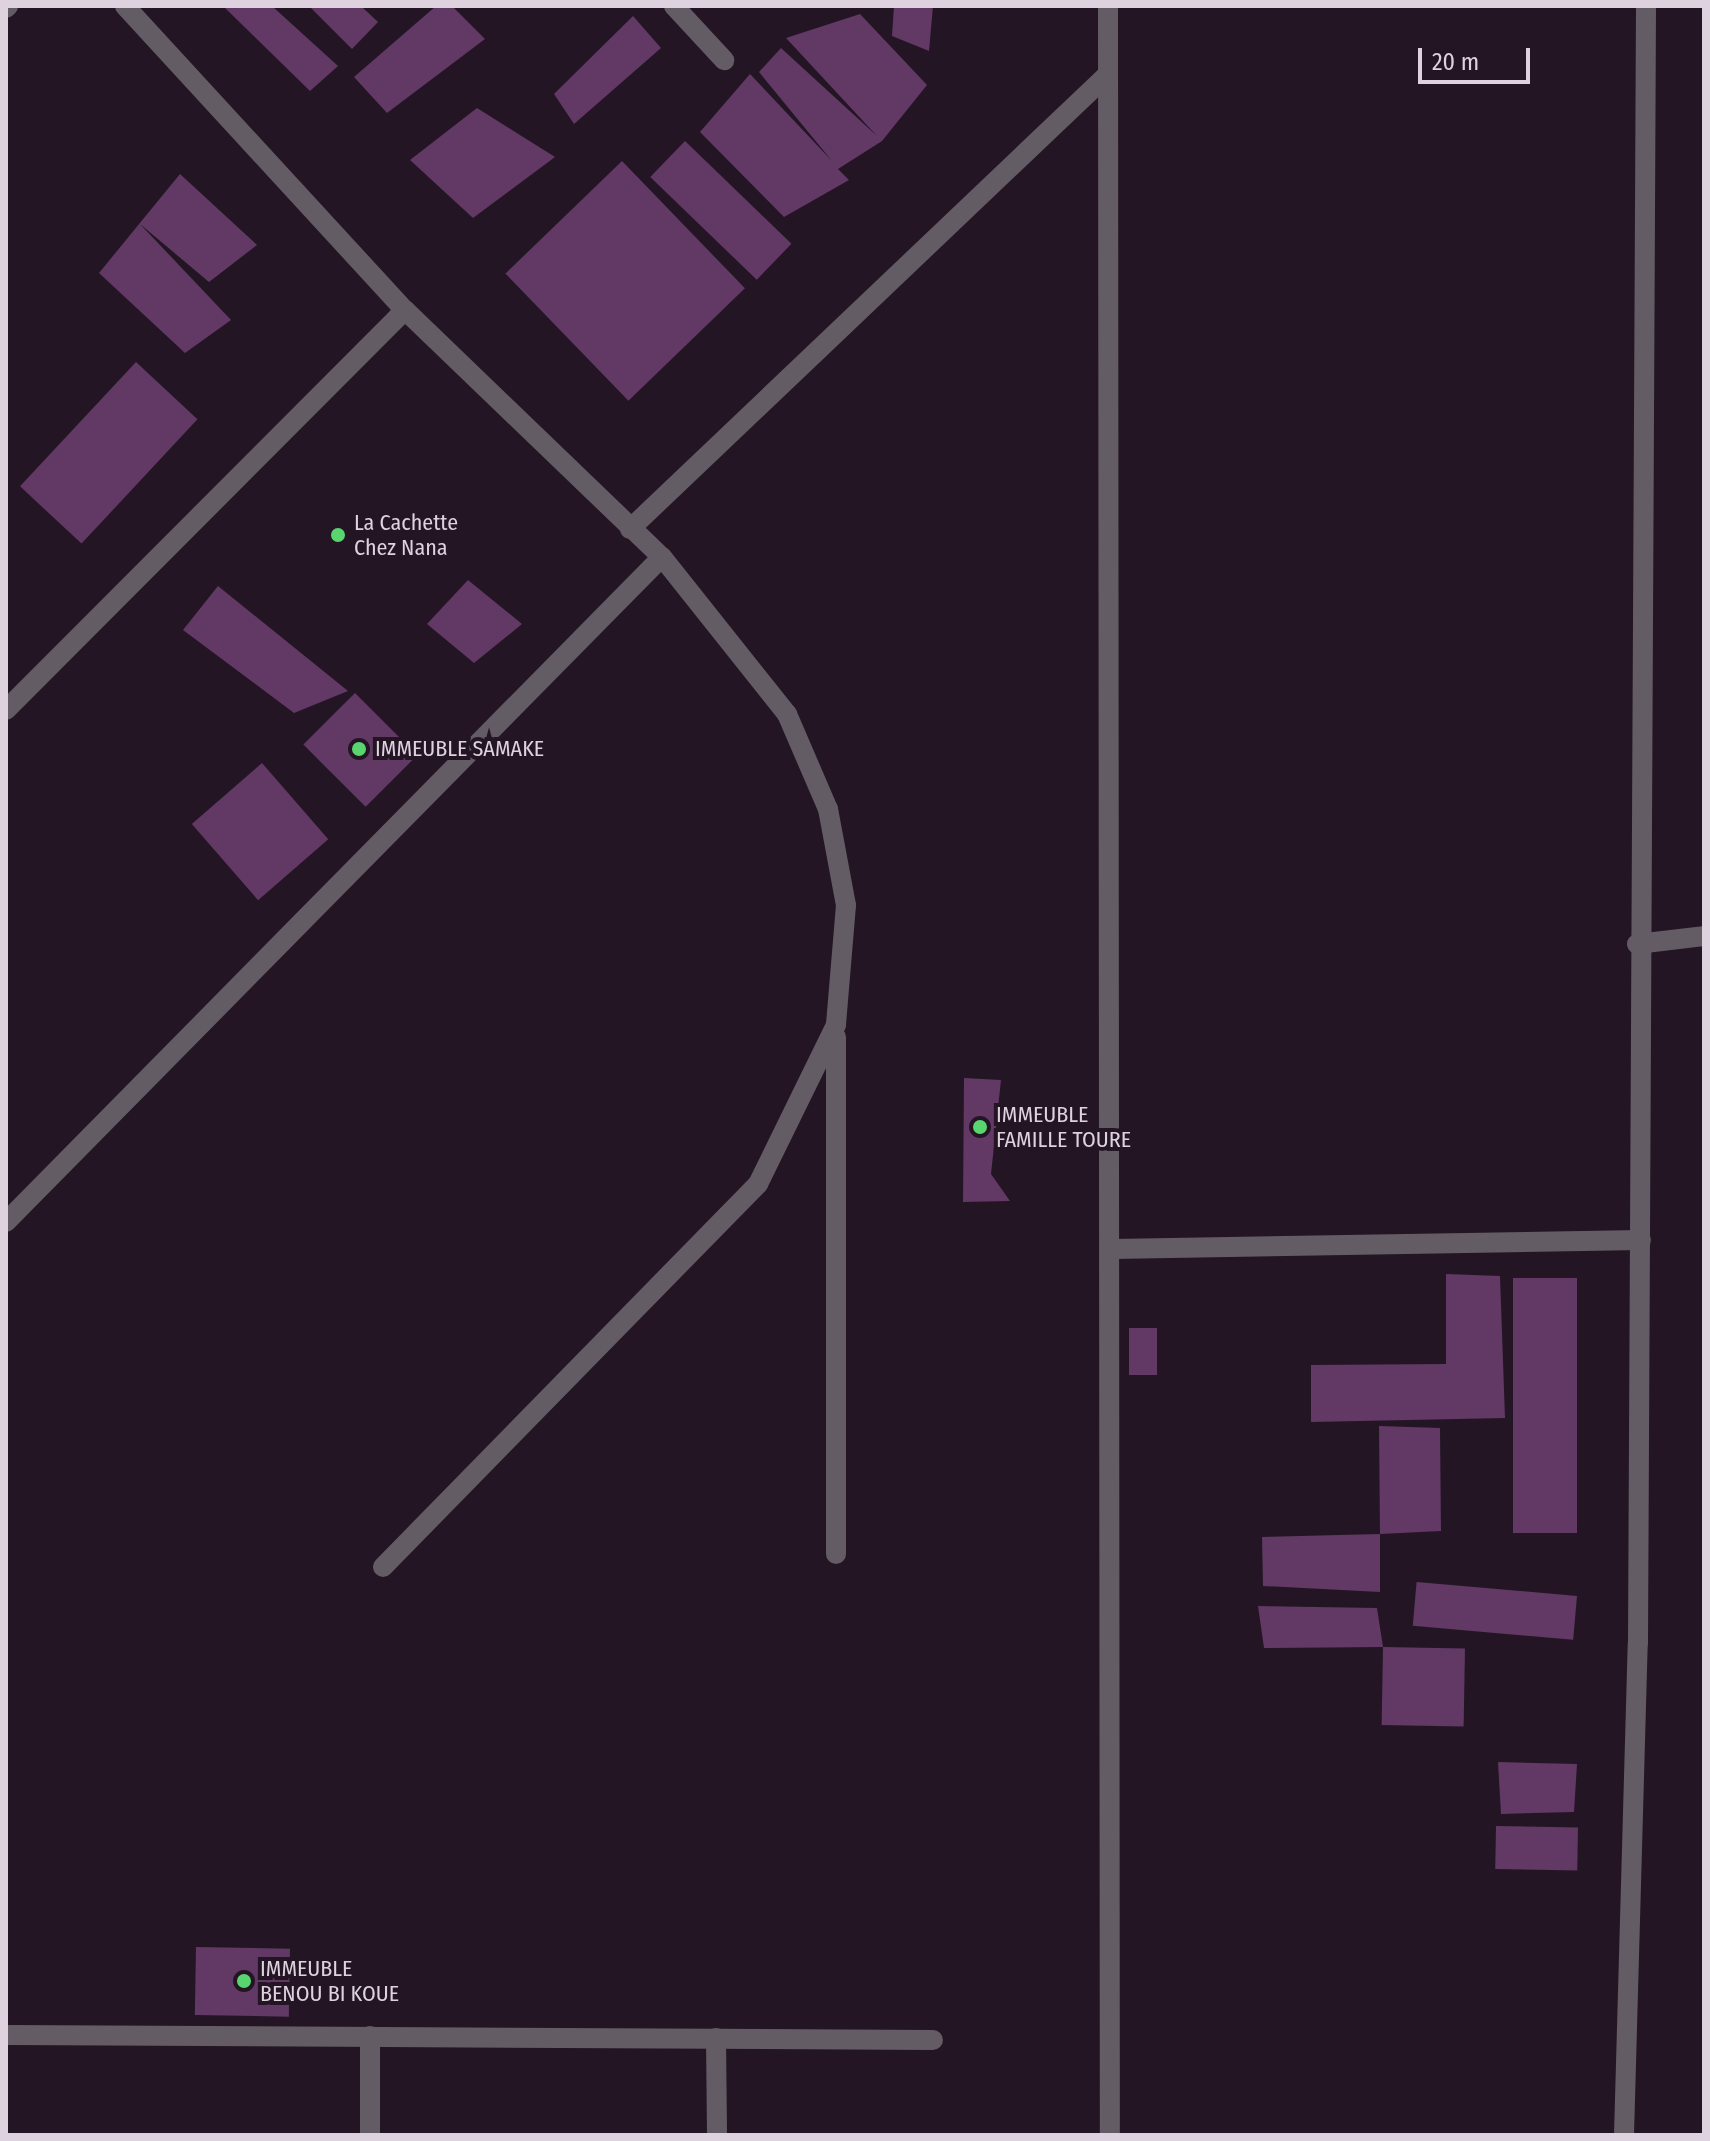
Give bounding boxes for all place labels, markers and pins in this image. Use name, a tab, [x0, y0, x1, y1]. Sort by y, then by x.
place label: La Cachette Chez Nana	[354, 509, 458, 560]
marker: La Cachette Chez Nana	[329, 526, 347, 544]
place label: IMMEUBLE SAMAKE	[375, 736, 544, 762]
marker: IMMEUBLE SAMAKE	[350, 740, 368, 758]
place label: IMMEUBLE FAMILLE TOURE	[996, 1101, 1131, 1152]
marker: IMMEUBLE FAMILLE TOURE	[971, 1118, 989, 1136]
place label: IMMEUBLE BENOU BI KOUE	[260, 1955, 399, 2006]
marker: IMMEUBLE BENOU BI KOUE	[235, 1972, 253, 1990]

